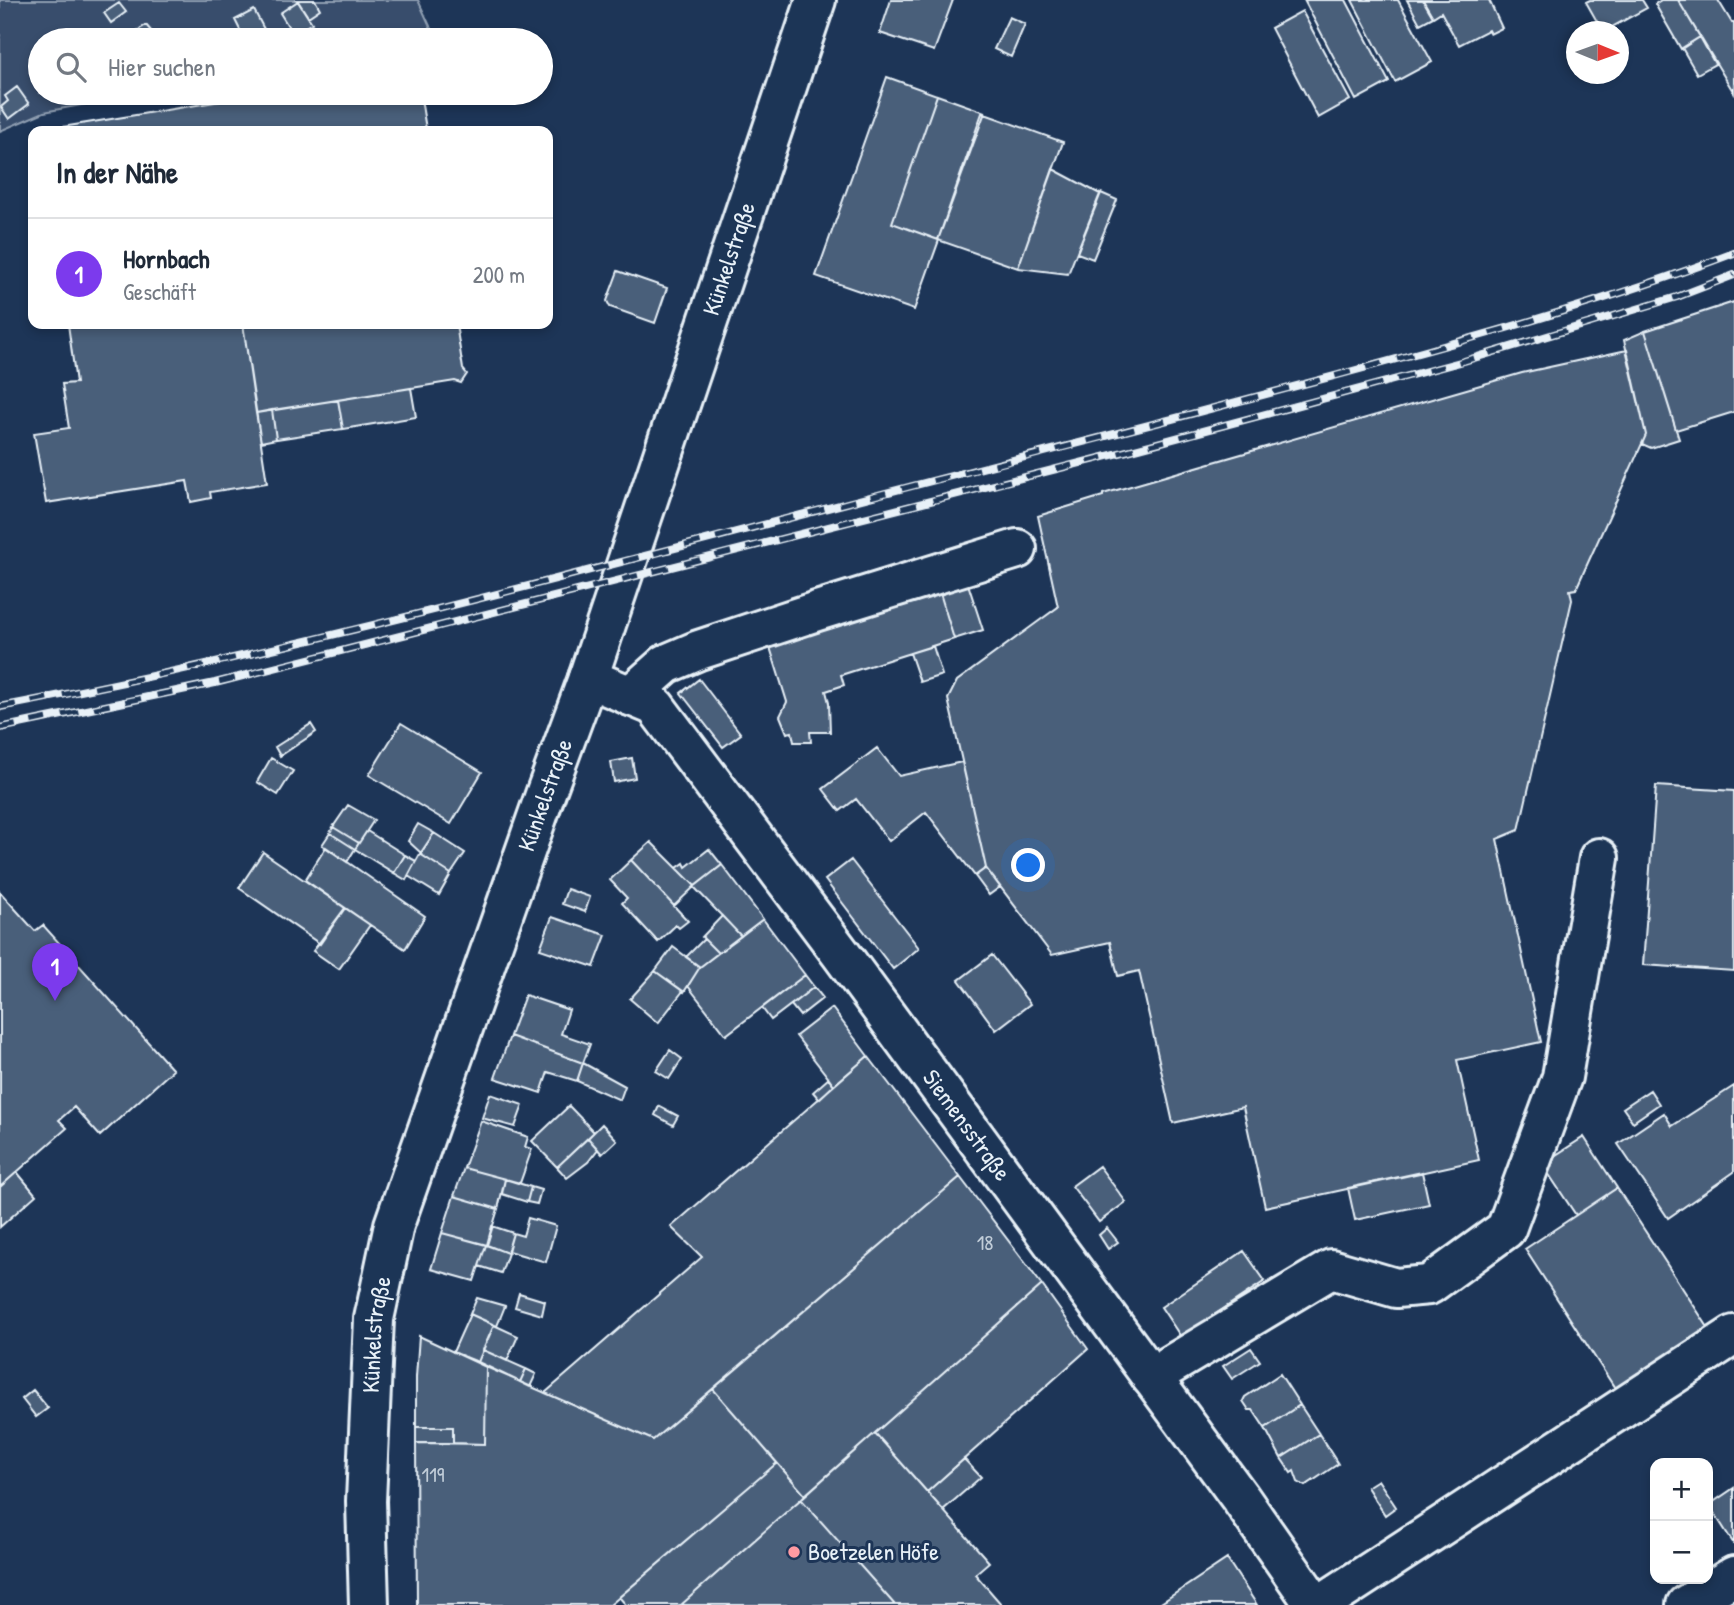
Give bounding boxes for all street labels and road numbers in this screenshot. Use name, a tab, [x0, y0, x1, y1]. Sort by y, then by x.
street label: Künkelstraße	[694, 197, 762, 319]
street label: Künkelstraße	[509, 734, 579, 855]
street label: Siemensstraße	[916, 1063, 1019, 1187]
street label: Künkelstraße	[354, 1273, 398, 1394]

